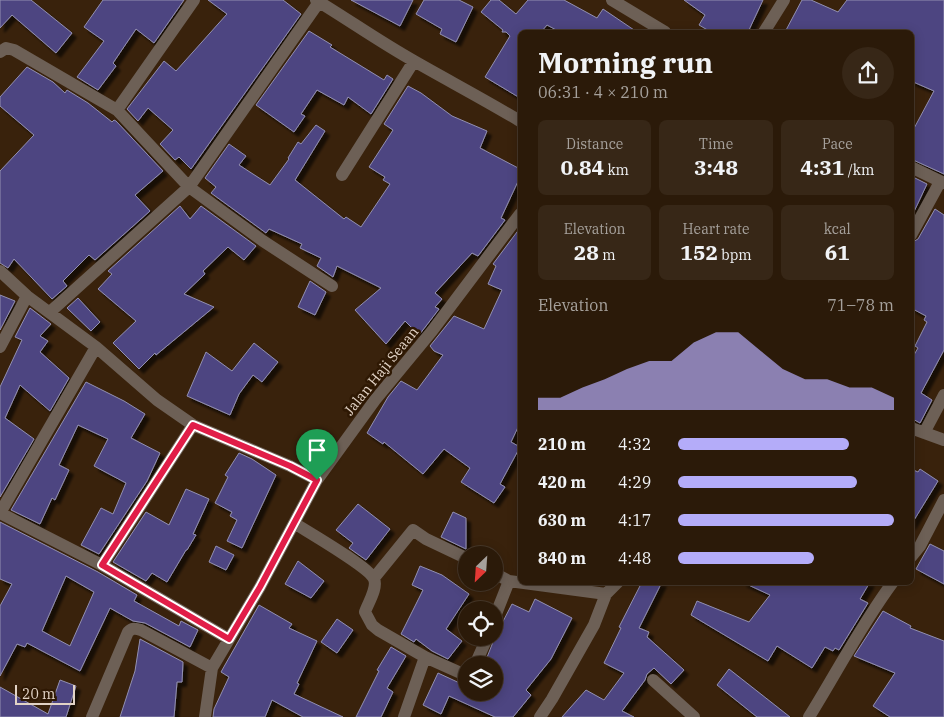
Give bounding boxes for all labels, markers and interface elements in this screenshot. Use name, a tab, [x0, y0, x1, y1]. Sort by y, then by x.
text: Morning run	[538, 44, 713, 81]
button: share	[842, 47, 894, 99]
text: 06:31 · 4 × 210 m	[538, 82, 668, 102]
text: Distance	[566, 135, 623, 153]
text: Time	[699, 135, 733, 153]
text: Pace	[822, 135, 853, 153]
text: 0.84	[560, 153, 604, 181]
text: 3:48	[694, 153, 738, 181]
text: 4:31	[800, 153, 844, 181]
text: km	[604, 161, 629, 179]
text: /km	[844, 161, 874, 179]
text: Elevation	[564, 220, 626, 238]
text: Heart rate	[682, 220, 749, 238]
text: kcal	[824, 220, 851, 238]
text: 28	[574, 238, 599, 266]
text: 152	[680, 238, 718, 266]
text: 61	[825, 238, 850, 266]
text: m	[599, 246, 616, 264]
text: bpm	[718, 246, 752, 264]
text: Elevation	[538, 295, 608, 315]
text: 71–78 m	[827, 295, 894, 315]
street label: Jalan Haji Seaan	[340, 323, 422, 419]
pin	[296, 429, 338, 480]
text: 210 m	[538, 434, 586, 454]
text: 4:32	[618, 434, 651, 454]
icon: arrive	[303, 436, 331, 464]
text: 420 m	[538, 472, 586, 492]
text: 4:29	[618, 472, 651, 492]
text: 630 m	[538, 510, 586, 530]
text: 4:17	[618, 510, 651, 530]
north arrow	[458, 546, 502, 591]
map controls	[458, 546, 503, 701]
text: 840 m	[538, 548, 586, 568]
text: 4:48	[618, 548, 651, 568]
button: locate	[458, 601, 503, 646]
button: layers	[458, 656, 503, 701]
scale bar	[15, 682, 75, 705]
text: 20 m	[22, 685, 55, 703]

